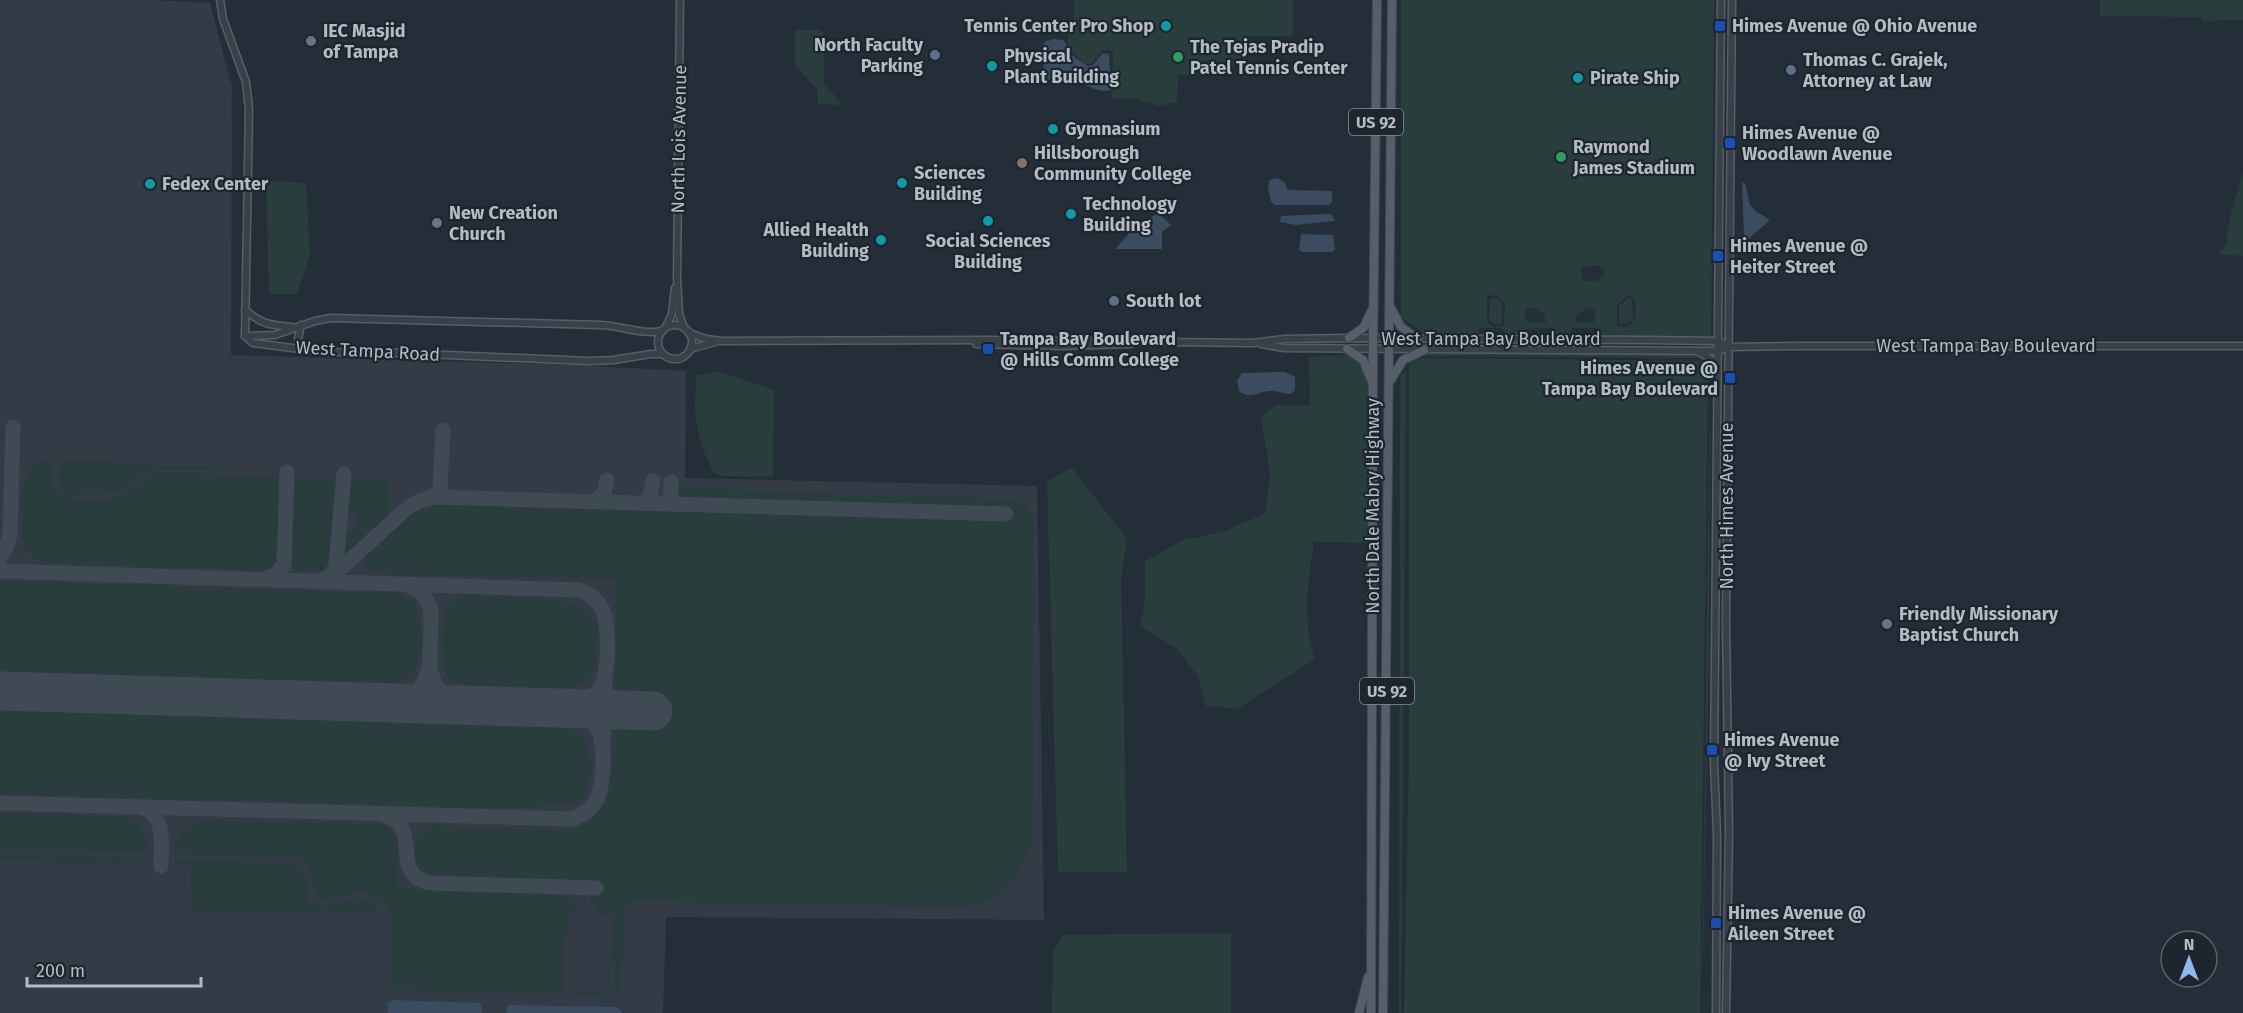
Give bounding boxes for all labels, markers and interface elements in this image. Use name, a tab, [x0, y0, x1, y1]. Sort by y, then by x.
place label: Tennis Center Pro Shop	[964, 15, 1154, 37]
place label: Himes Avenue @ Ohio Avenue	[1732, 15, 1977, 37]
marker: Tennis Center Pro Shop	[1159, 19, 1173, 33]
marker: Himes Avenue @ Ohio Avenue	[1713, 19, 1727, 33]
place label: IEC Masjid of Tampa	[323, 20, 406, 63]
marker: IEC Masjid of Tampa	[304, 34, 318, 48]
place label: North Faculty Parking	[814, 34, 924, 77]
place label: The Tejas Pradip Patel Tennis Center	[1190, 36, 1348, 79]
place label: Physical Plant Building	[1004, 45, 1119, 88]
marker: North Faculty Parking	[928, 48, 942, 62]
place label: Thomas C. Grajek, Attorney at Law	[1802, 49, 1948, 92]
marker: The Tejas Pradip Patel Tennis Center	[1171, 50, 1185, 64]
marker: Physical Plant Building	[985, 59, 999, 73]
marker: Thomas C. Grajek, Attorney at Law	[1784, 63, 1798, 77]
street label: North Lois Avenue	[667, 65, 691, 213]
place label: Pirate Ship	[1590, 67, 1680, 89]
marker: Pirate Ship	[1571, 71, 1585, 85]
road number: US 92	[1349, 109, 1403, 135]
place label: Gymnasium	[1065, 118, 1161, 140]
marker: Gymnasium	[1046, 122, 1060, 136]
place label: Himes Avenue @ Woodlawn Avenue	[1742, 122, 1892, 165]
place label: Raymond James Stadium	[1572, 136, 1695, 179]
marker: Himes Avenue @ Woodlawn Avenue	[1723, 136, 1737, 150]
place label: Hillsborough Community College	[1034, 142, 1192, 185]
marker: Raymond James Stadium	[1554, 150, 1568, 164]
marker: Hillsborough Community College	[1015, 156, 1029, 170]
place label: Sciences Building	[914, 162, 986, 205]
place label: Fedex Center	[162, 173, 269, 195]
marker: Sciences Building	[895, 176, 909, 190]
marker: Fedex Center	[143, 177, 157, 191]
place label: Technology Building	[1083, 193, 1177, 236]
place label: New Creation Church	[449, 202, 558, 245]
marker: Technology Building	[1064, 207, 1078, 221]
marker: Social Sciences Building	[981, 214, 995, 228]
marker: New Creation Church	[430, 216, 444, 230]
place label: Allied Health Building	[763, 219, 869, 262]
place label: Social Sciences Building	[925, 230, 1051, 273]
marker: Allied Health Building	[874, 233, 888, 247]
place label: Himes Avenue @ Heiter Street	[1730, 235, 1868, 278]
marker: Himes Avenue @ Heiter Street	[1711, 249, 1725, 263]
place label: South lot	[1126, 290, 1202, 312]
marker: South lot	[1107, 294, 1121, 308]
place label: Tampa Bay Boulevard @ Hills Comm College	[1000, 328, 1179, 371]
street label: West Tampa Bay Boulevard	[1381, 328, 1601, 350]
street label: West Tampa Bay Boulevard	[1876, 335, 2096, 357]
street label: West Tampa Road	[295, 336, 441, 366]
marker: Tampa Bay Boulevard @ Hills Comm College	[981, 342, 995, 356]
place label: Himes Avenue @ Tampa Bay Boulevard	[1542, 357, 1718, 400]
marker: Himes Avenue @ Tampa Bay Boulevard	[1723, 371, 1737, 385]
street label: North Dale Mabry Highway	[1362, 398, 1384, 614]
street label: North Himes Avenue	[1716, 422, 1738, 590]
place label: Friendly Missionary Baptist Church	[1899, 603, 2059, 646]
marker: Friendly Missionary Baptist Church	[1880, 617, 1894, 631]
road number: US 92	[1360, 678, 1414, 704]
place label: Himes Avenue @ Ivy Street	[1724, 729, 1839, 772]
marker: Himes Avenue @ Ivy Street	[1705, 743, 1719, 757]
place label: Himes Avenue @ Aileen Street	[1727, 902, 1866, 945]
marker: Himes Avenue @ Aileen Street	[1709, 916, 1723, 930]
north arrow	[2159, 929, 2219, 989]
text: N	[2184, 935, 2194, 954]
scale bar	[27, 950, 201, 988]
text: 200 m	[36, 960, 85, 982]

